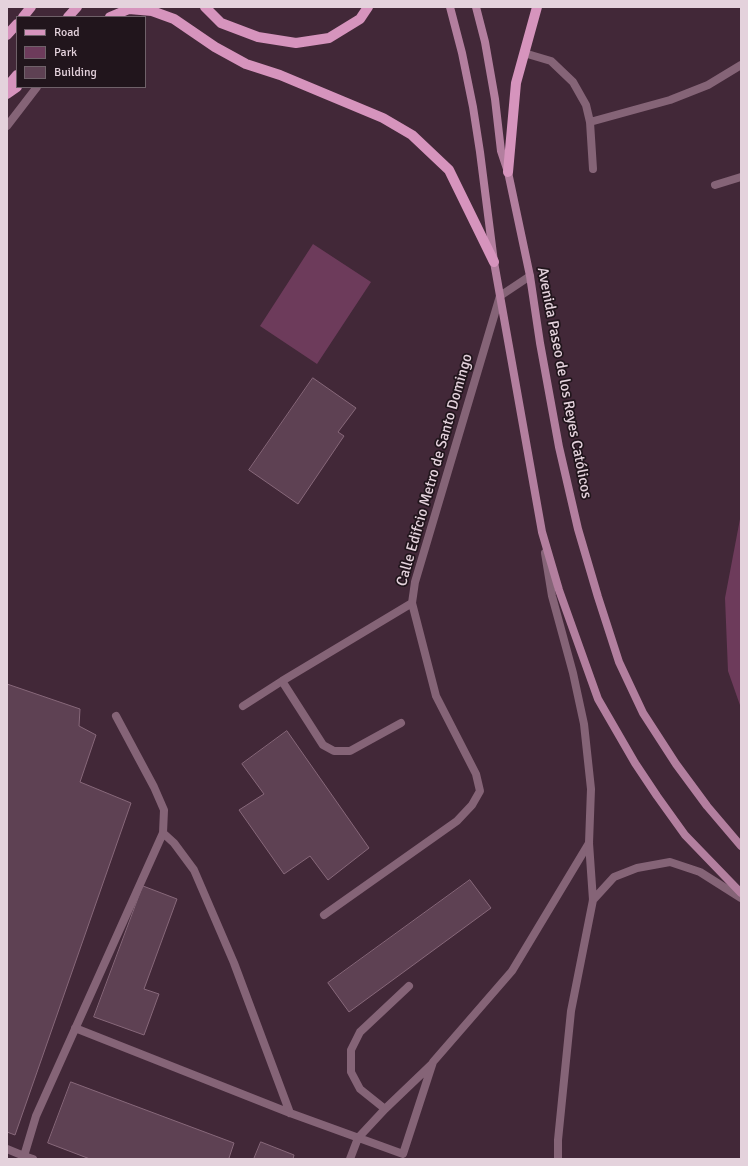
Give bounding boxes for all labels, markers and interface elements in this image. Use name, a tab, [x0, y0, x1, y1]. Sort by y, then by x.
legend	[16, 16, 146, 88]
text: Road	[54, 25, 80, 40]
text: Park	[54, 45, 77, 60]
text: Building	[54, 65, 97, 80]
street label: Avenida Paseo de los Reyes Católicos	[533, 266, 595, 500]
street label: Calle Edifcio Metro de Santo Domingo	[393, 352, 477, 588]

